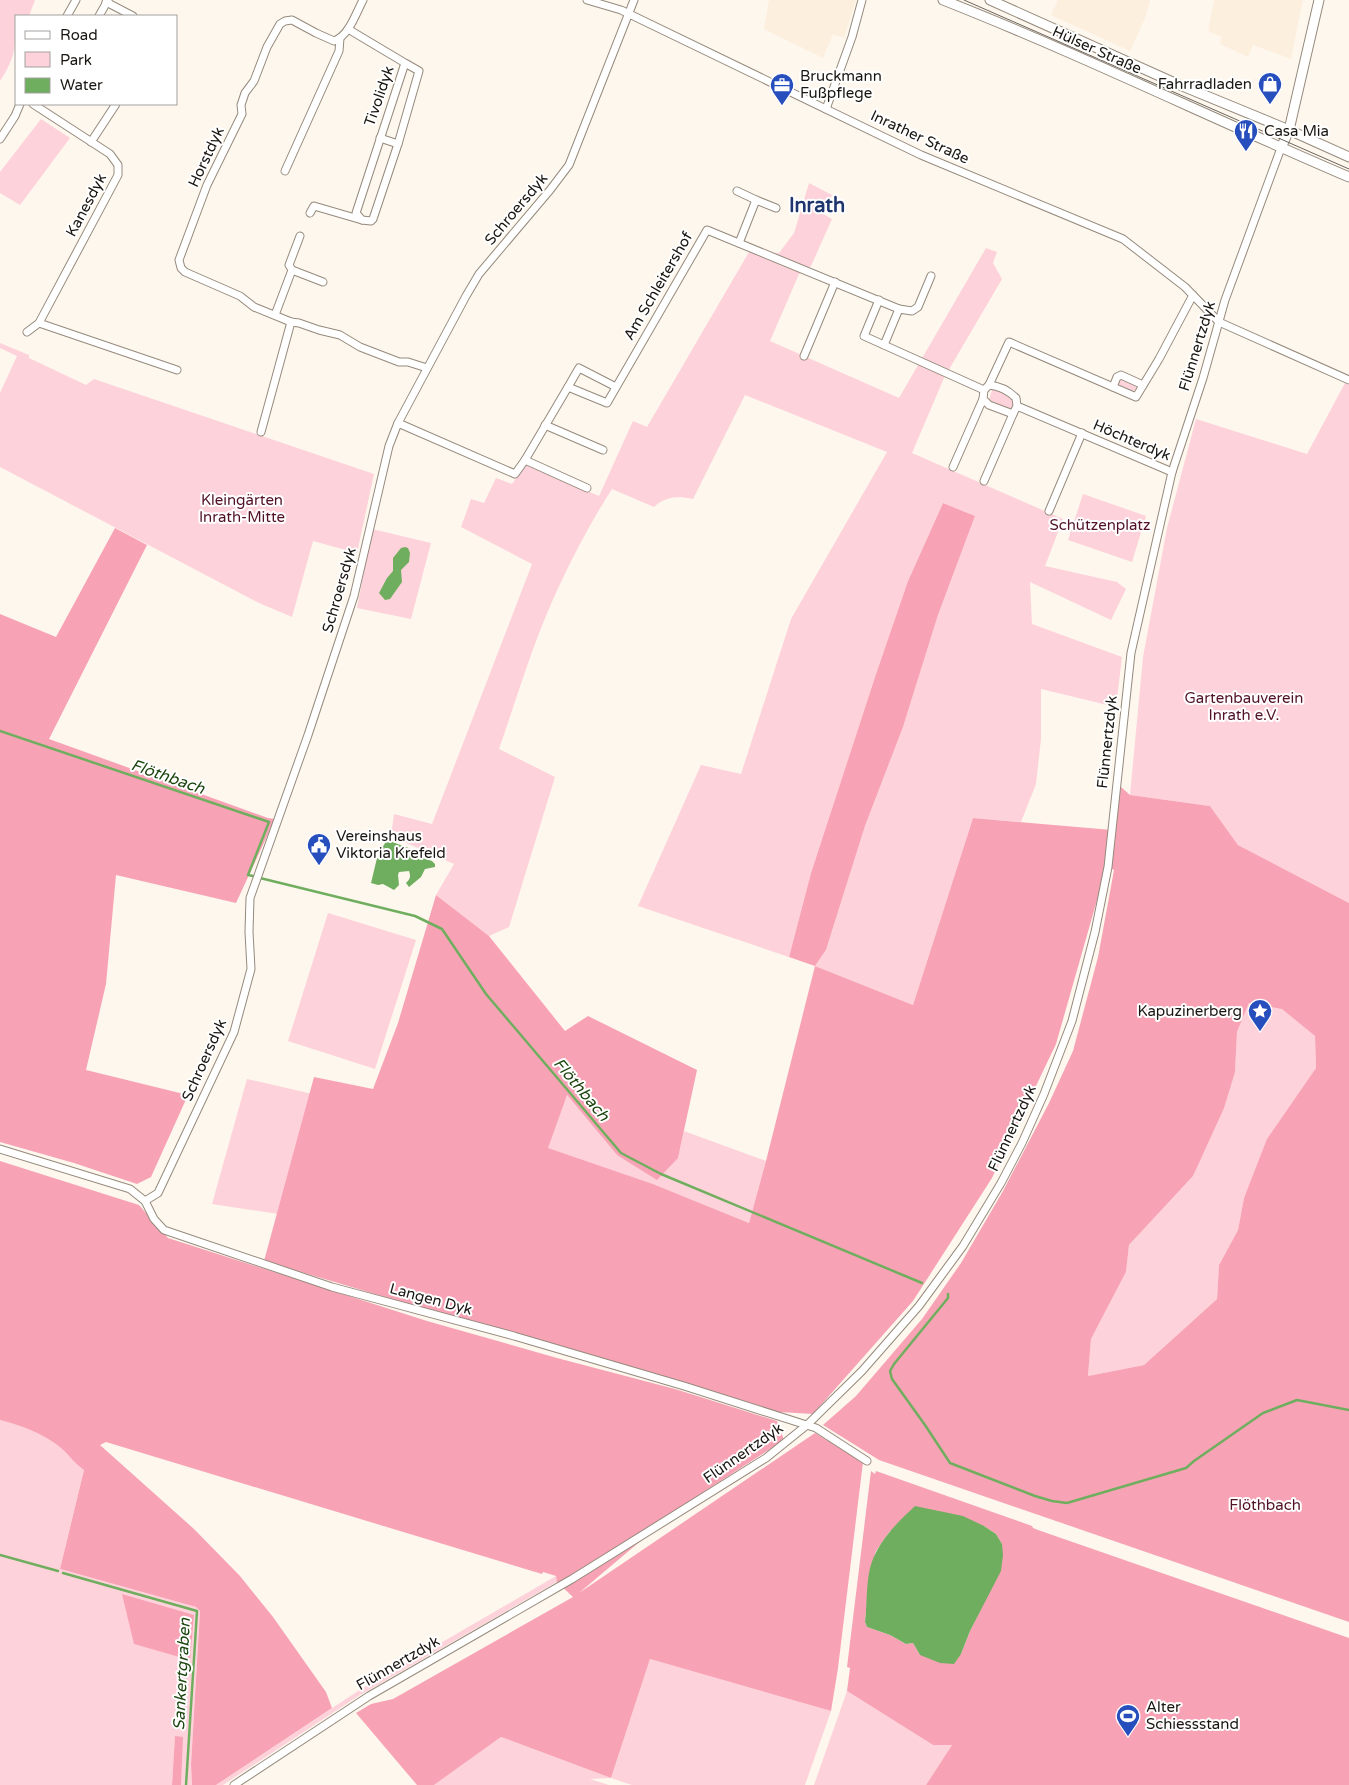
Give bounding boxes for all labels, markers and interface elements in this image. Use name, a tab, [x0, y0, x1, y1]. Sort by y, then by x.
legend	[15, 15, 178, 105]
street label: Hülser Straße	[1050, 22, 1144, 78]
text: Road	[60, 26, 98, 44]
text: Park	[60, 51, 92, 69]
street label: Tivolidyk	[360, 63, 398, 129]
place label: Bruckmann Fußpflege	[800, 67, 882, 102]
shop icon: Fahrradladen	[1257, 71, 1283, 105]
office icon: Bruckmann Fußpflege	[769, 72, 795, 106]
place label: Fahrradladen	[1158, 75, 1252, 93]
text: Water	[60, 76, 103, 94]
street label: Inrather Straße	[868, 106, 972, 168]
restaurant icon: Casa Mia	[1233, 118, 1259, 152]
place label: Casa Mia	[1264, 122, 1329, 140]
street label: Horstdyk	[184, 124, 228, 190]
street label: Schroersdyk	[481, 169, 551, 249]
street label: Kanesdyk	[62, 170, 110, 240]
district label: Inrath	[789, 194, 845, 218]
street label: Am Schleitershof	[620, 228, 696, 343]
street label: Flünnertzdyk	[1175, 299, 1219, 393]
street label: Höchterdyk	[1091, 416, 1173, 464]
park label: Kleingärten Inrath-Mitte	[199, 491, 285, 526]
park label: Schützenplatz	[1050, 516, 1150, 534]
street label: Schroersdyk	[318, 545, 360, 635]
park label: Gartenbauverein Inrath e.V.	[1185, 689, 1303, 724]
street label: Flünnertzdyk	[1093, 695, 1121, 789]
water label: Flöthbach	[128, 755, 208, 799]
place label: Vereinshaus Viktoria Krefeld	[336, 827, 446, 862]
public building icon: Vereinshaus Viktoria Krefeld	[306, 832, 332, 866]
place icon: Kapuzinerberg	[1247, 998, 1273, 1032]
place label: Kapuzinerberg	[1137, 1002, 1242, 1020]
street label: Schroersdyk	[178, 1016, 230, 1104]
water label: Flöthbach	[549, 1054, 614, 1126]
street label: Flünnertzdyk	[984, 1082, 1040, 1174]
street label: Langen Dyk	[388, 1279, 474, 1319]
street label: Flünnertzdyk	[700, 1419, 786, 1487]
park label: Flöthbach	[1229, 1496, 1301, 1514]
water label: Sankertgraben	[169, 1616, 195, 1731]
street label: Flünnertzdyk	[353, 1632, 443, 1694]
place label: Alter Schiessstand	[1146, 1698, 1239, 1733]
sports icon: Alter Schiessstand	[1115, 1703, 1141, 1737]

